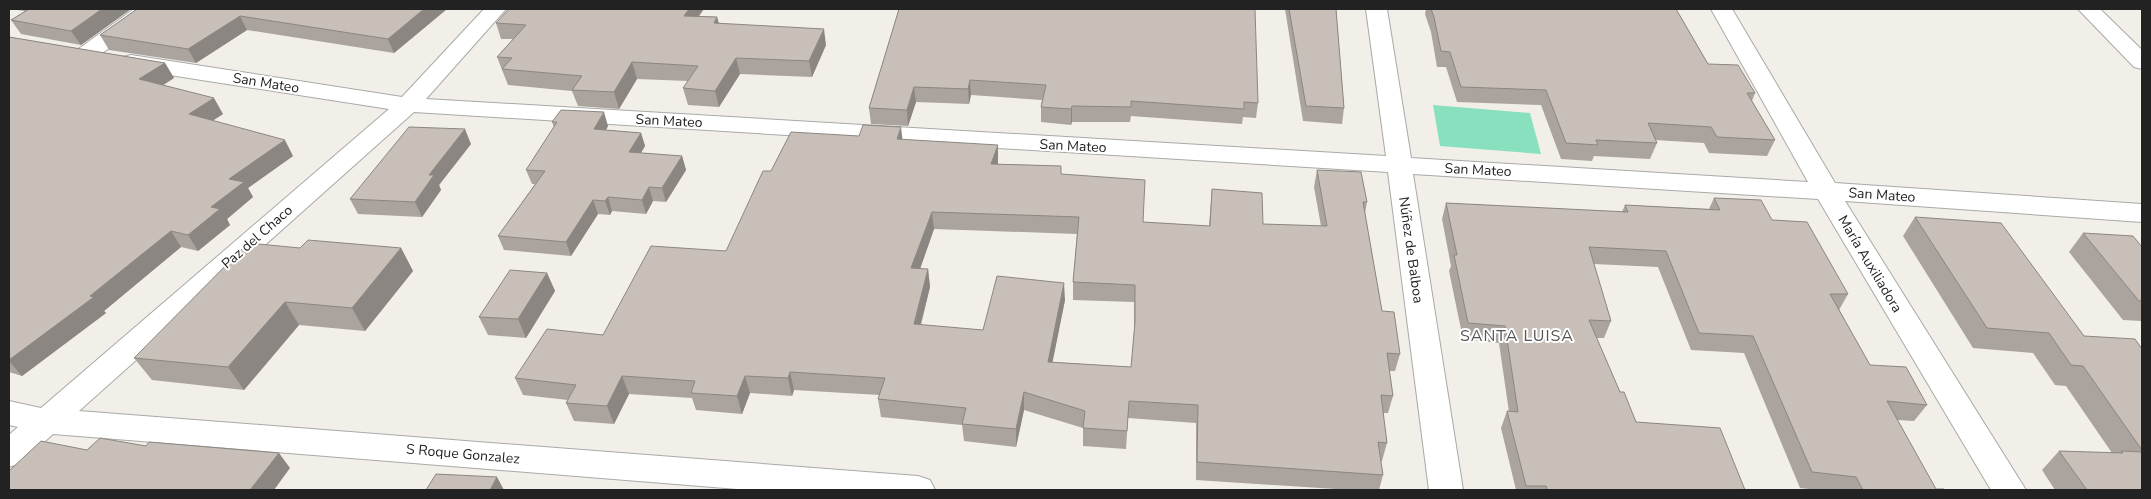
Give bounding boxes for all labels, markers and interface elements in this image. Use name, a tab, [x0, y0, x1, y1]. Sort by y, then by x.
street label: San Mateo	[231, 68, 301, 98]
street label: San Mateo	[635, 110, 703, 132]
street label: San Mateo	[1039, 135, 1107, 157]
street label: San Mateo	[1444, 159, 1512, 181]
street label: San Mateo	[1848, 183, 1916, 207]
street label: Núñez de Balboa	[1394, 196, 1428, 304]
street label: Paz del Chaco	[217, 201, 297, 273]
street label: María Auxiliadora	[1833, 212, 1907, 316]
district label: SANTA LUISA	[1460, 325, 1574, 347]
street label: S Roque Gonzalez	[405, 440, 521, 468]

